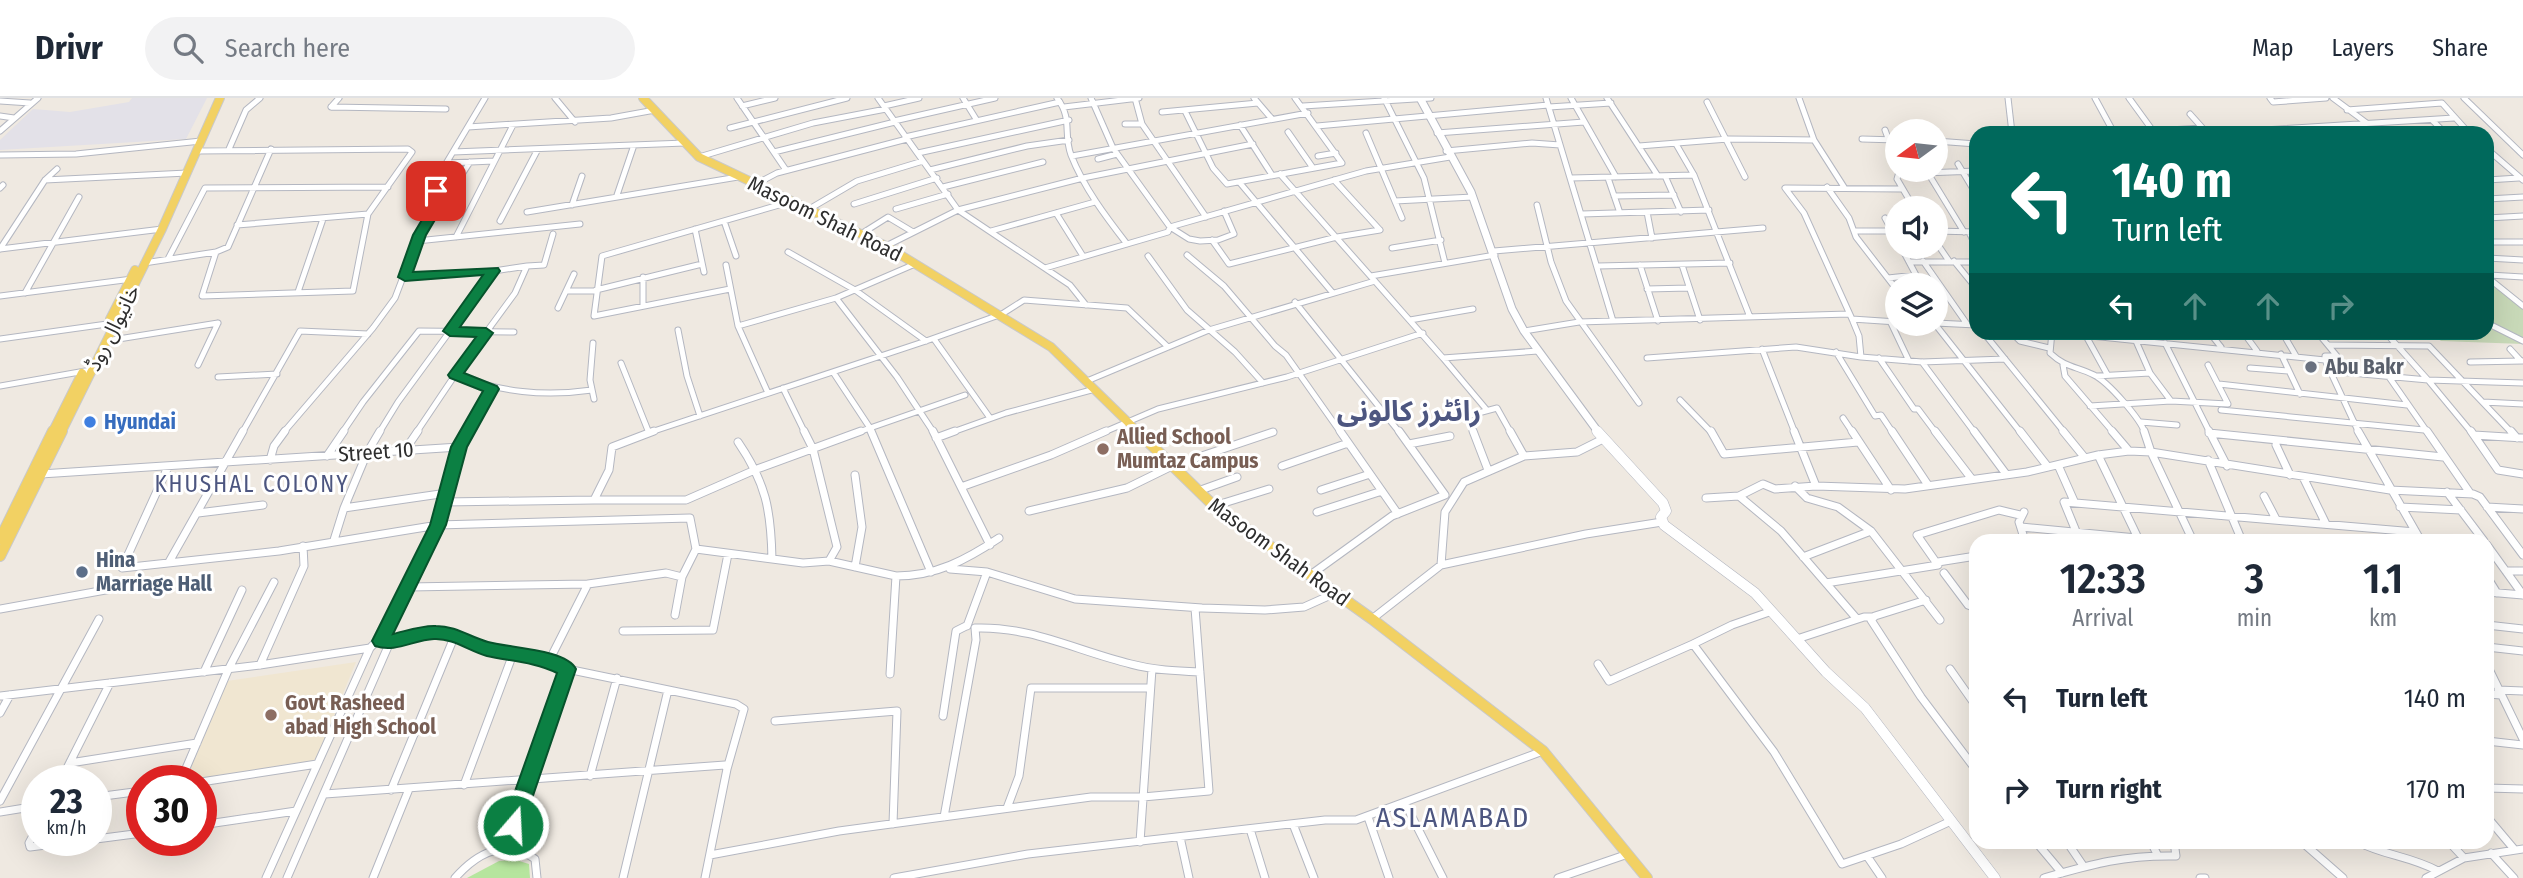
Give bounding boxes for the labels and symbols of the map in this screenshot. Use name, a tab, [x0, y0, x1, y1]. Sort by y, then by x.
north arrow	[1885, 119, 1948, 182]
pin	[406, 161, 466, 221]
street label: Masoom Shah Road	[744, 170, 906, 268]
street label: خانیوال روڈ	[80, 280, 146, 376]
place label: Abu Bakr	[2324, 354, 2404, 380]
marker: Abu Bakr	[2303, 359, 2319, 375]
district label: رائٹرز کالونی	[1337, 395, 1481, 428]
place label: Hyundai	[104, 409, 176, 435]
marker: Hyundai	[82, 414, 98, 430]
place label: Allied School Mumtaz Campus	[1116, 424, 1259, 474]
street label: Street 10	[337, 436, 415, 468]
marker: Allied School Mumtaz Campus	[1095, 441, 1111, 457]
district label: KHUSHAL COLONY	[154, 470, 350, 498]
street label: Masoom Shah Road	[1203, 492, 1355, 612]
place label: Hina Marriage Hall	[96, 547, 212, 597]
marker: Hina Marriage Hall	[74, 564, 90, 580]
place label: Govt Rasheed abad High School	[285, 690, 436, 740]
marker: Govt Rasheed abad High School	[263, 707, 279, 723]
speed limit sign: 30	[126, 765, 217, 856]
position arrow	[476, 788, 550, 862]
district label: ASLAMABAD	[1376, 801, 1530, 834]

